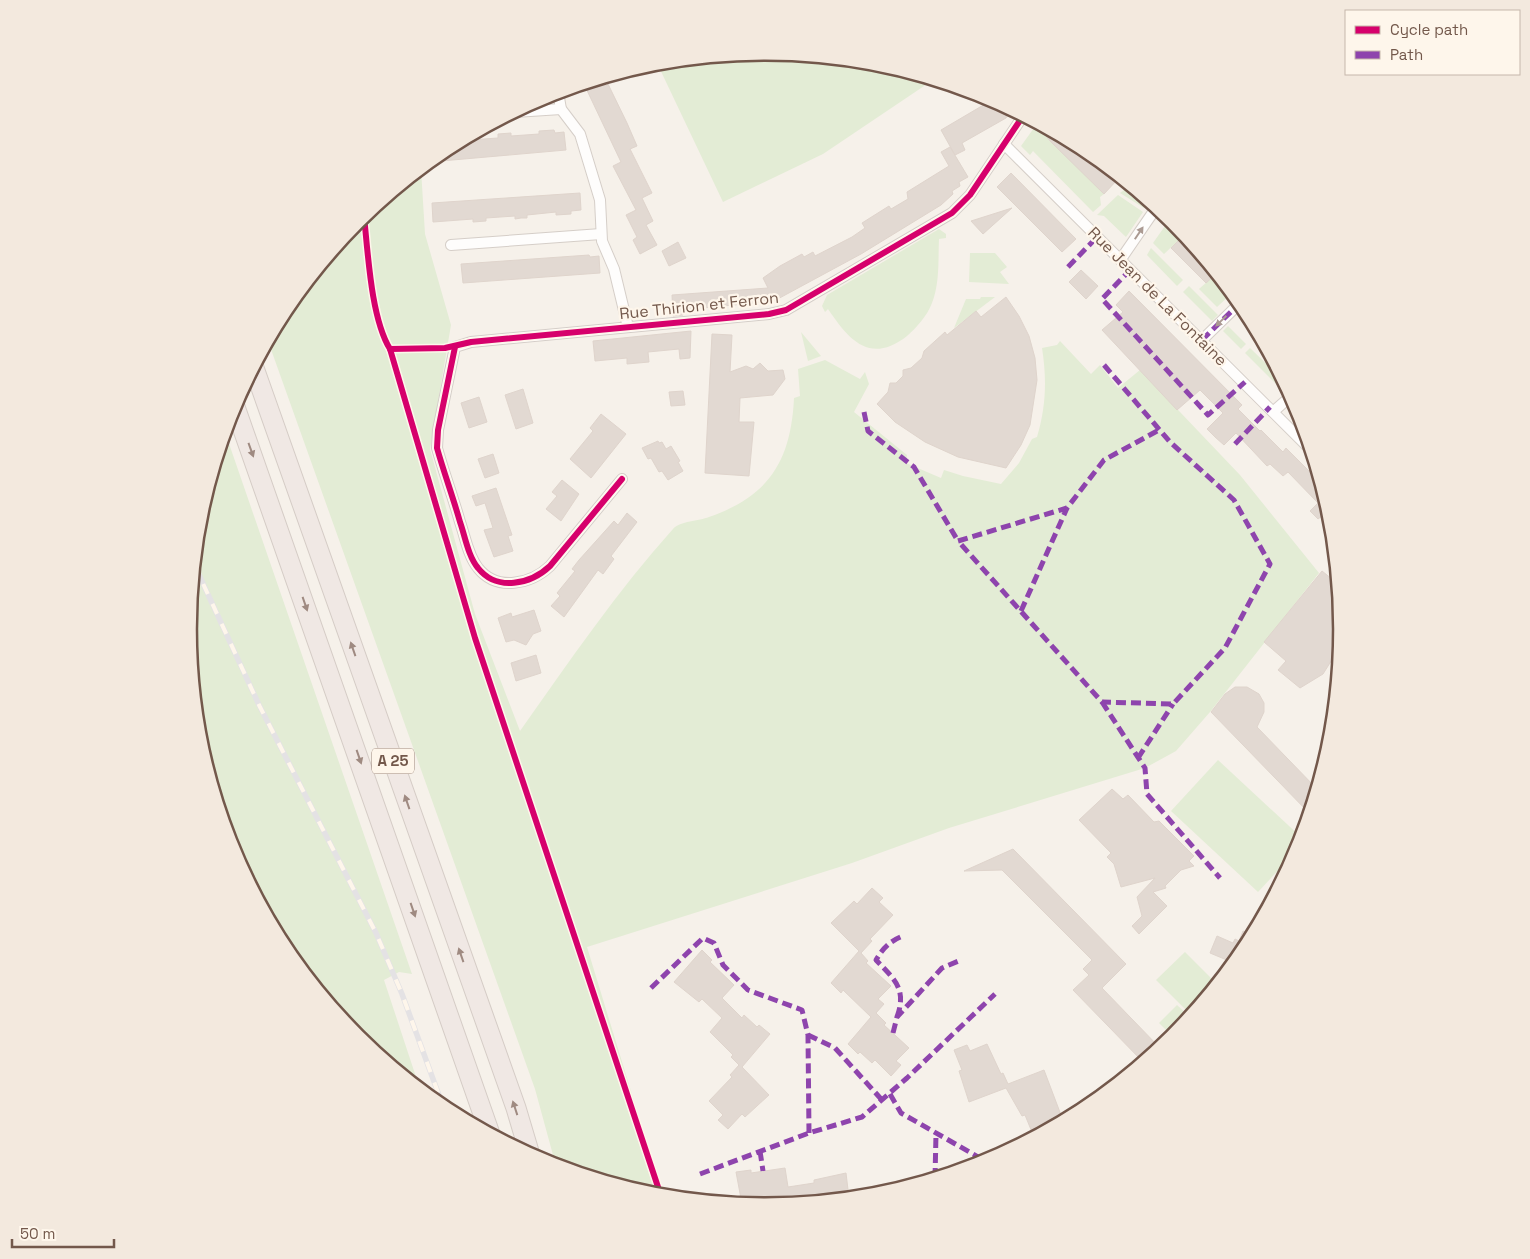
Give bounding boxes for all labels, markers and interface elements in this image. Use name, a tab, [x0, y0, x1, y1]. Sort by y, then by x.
legend	[1345, 10, 1520, 75]
text: Cycle path	[1390, 20, 1468, 39]
text: Path	[1390, 45, 1423, 64]
street label: Rue Jean de La Fontaine	[1083, 222, 1232, 371]
one-way arrow	[1134, 227, 1143, 240]
street label: Rue Thirion et Ferron	[618, 287, 780, 324]
one-way arrow	[1215, 315, 1227, 327]
one-way arrow	[248, 443, 255, 458]
one-way arrow	[302, 596, 309, 611]
one-way arrow	[349, 641, 356, 656]
road number: A 25	[372, 748, 414, 774]
one-way arrow	[356, 749, 363, 764]
one-way arrow	[403, 794, 411, 809]
one-way arrow	[409, 903, 417, 918]
one-way arrow	[457, 947, 465, 962]
one-way arrow	[511, 1101, 519, 1116]
scale bar	[12, 1216, 115, 1248]
text: 50 m	[20, 1224, 55, 1243]

